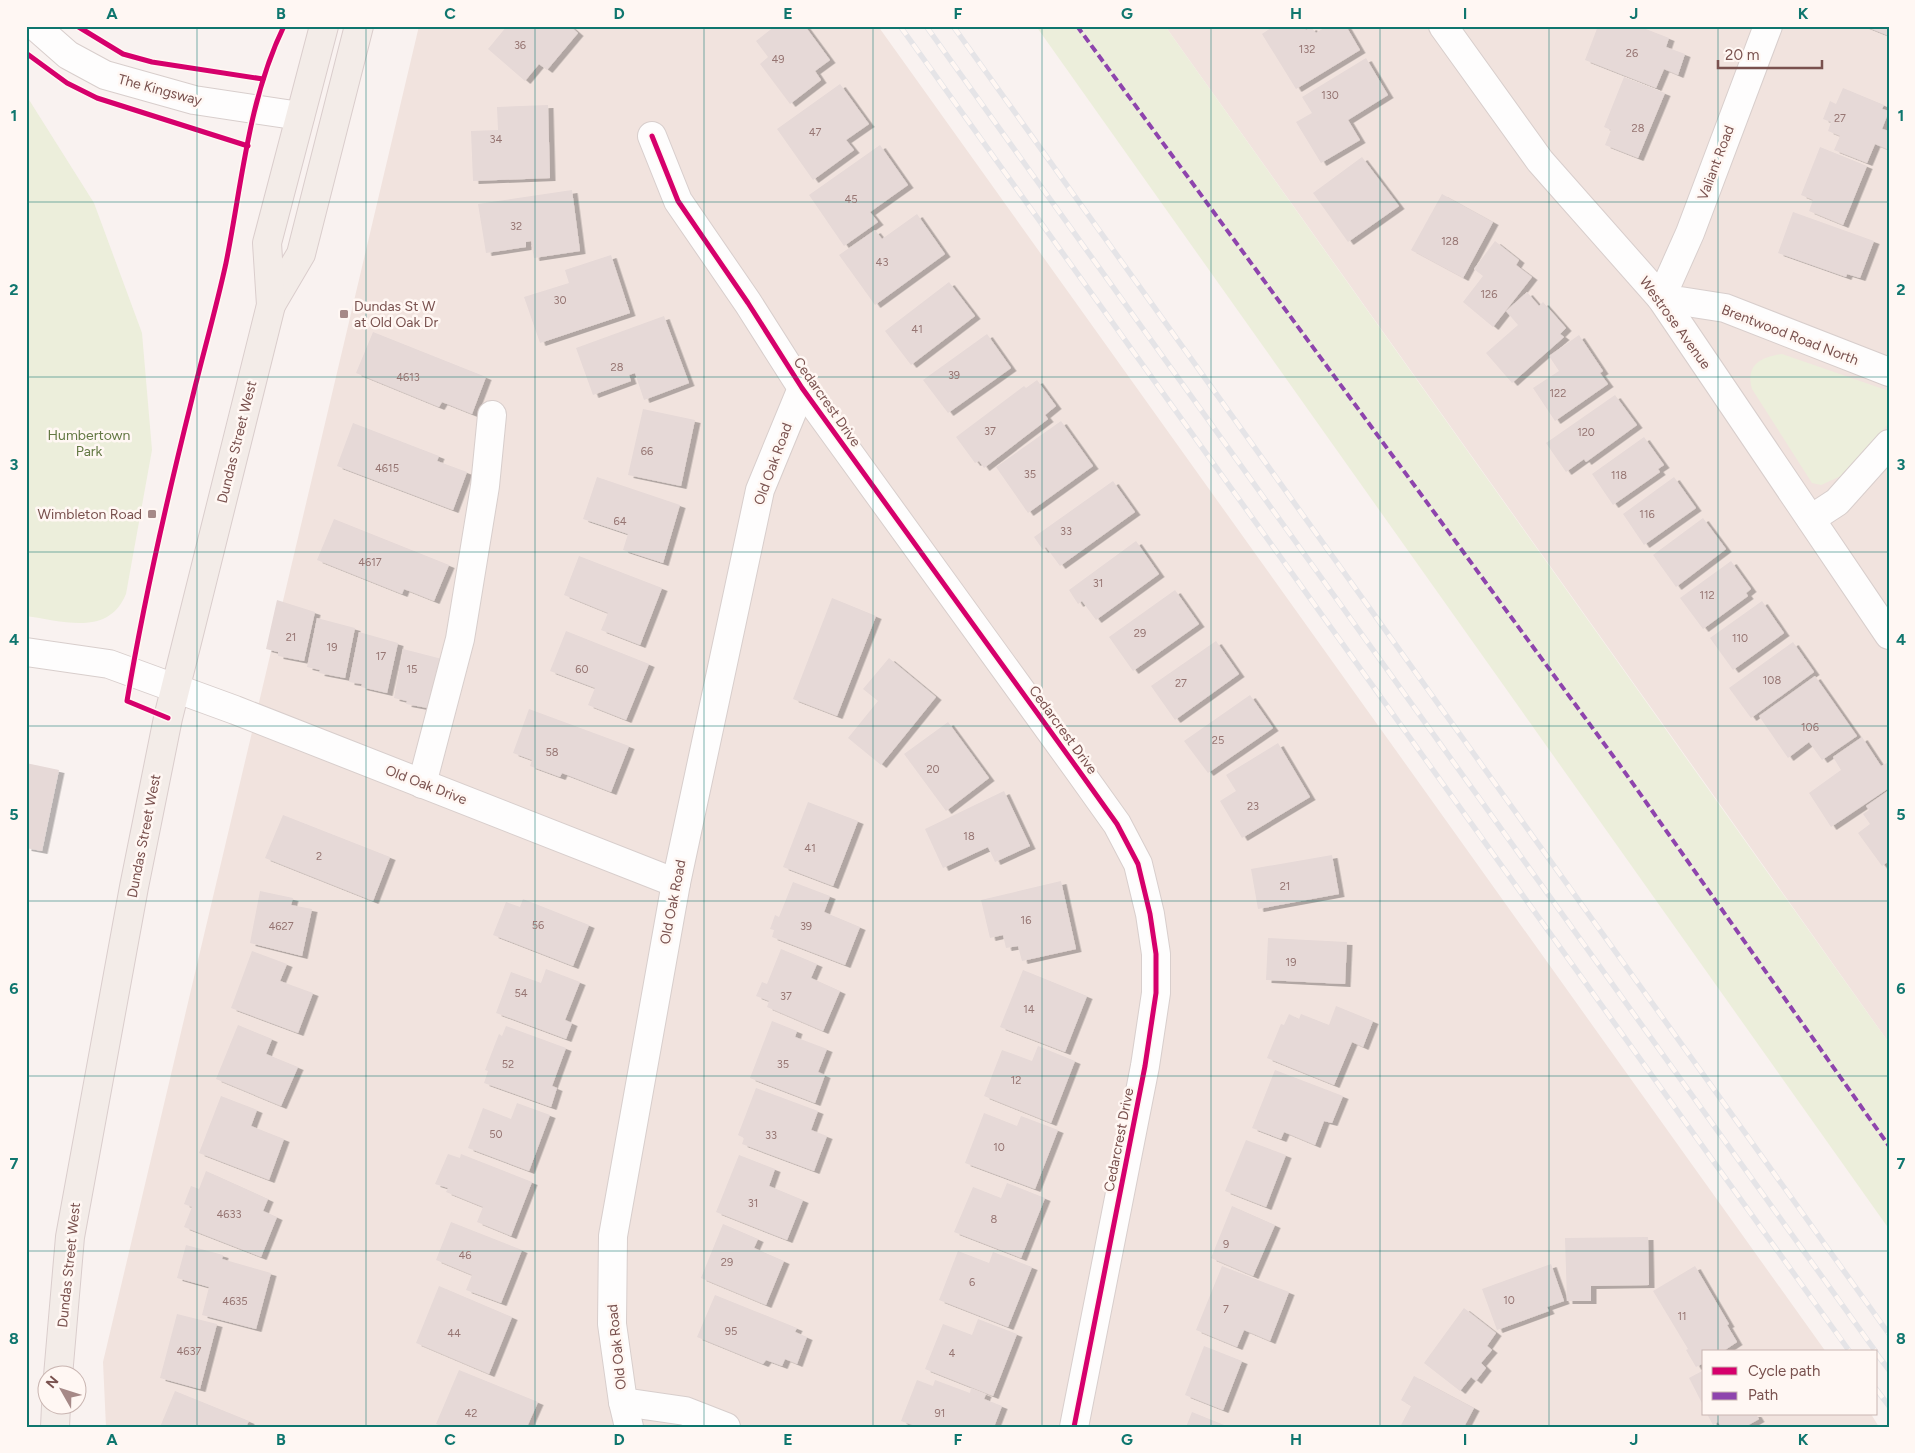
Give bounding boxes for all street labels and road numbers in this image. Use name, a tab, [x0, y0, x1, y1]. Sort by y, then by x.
street label: The Kingsway	[116, 71, 204, 110]
street label: Valiant Road	[1694, 123, 1738, 203]
street label: Westrose Avenue	[1636, 273, 1714, 373]
street label: Brentwood Road North	[1719, 301, 1861, 369]
street label: Cedarcrest Drive	[790, 354, 864, 450]
street label: Dundas Street West	[214, 379, 260, 505]
street label: Old Oak Road	[750, 421, 796, 507]
street label: Cedarcrest Drive	[1025, 682, 1101, 778]
street label: Old Oak Drive	[383, 762, 470, 809]
street label: Dundas Street West	[124, 773, 164, 899]
street label: Old Oak Road	[656, 858, 690, 946]
street label: Cedarcrest Drive	[1101, 1086, 1137, 1193]
street label: Dundas Street West	[54, 1202, 84, 1328]
street label: Old Oak Road	[604, 1303, 630, 1391]

